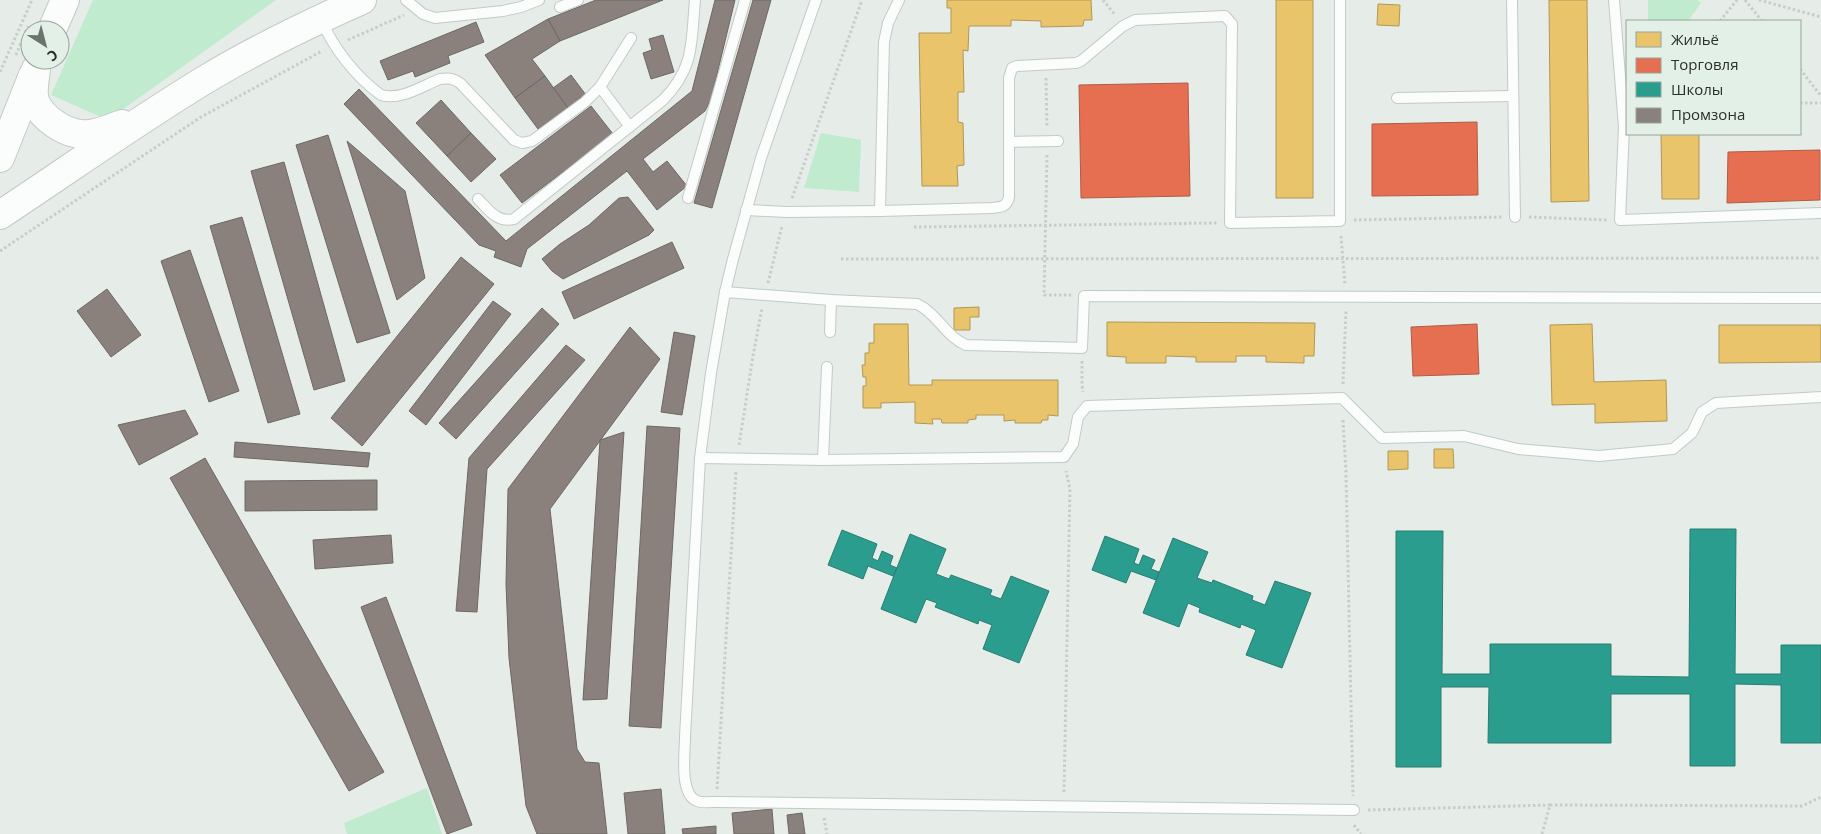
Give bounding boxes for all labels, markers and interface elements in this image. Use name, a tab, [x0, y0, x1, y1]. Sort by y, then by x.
north arrow	[20, 20, 70, 70]
legend	[1626, 20, 1801, 135]
text: Жильё	[1671, 29, 1719, 49]
text: С	[44, 46, 62, 66]
text: Торговля	[1671, 54, 1738, 74]
text: Школы	[1671, 79, 1723, 99]
text: Промзона	[1671, 104, 1745, 124]

